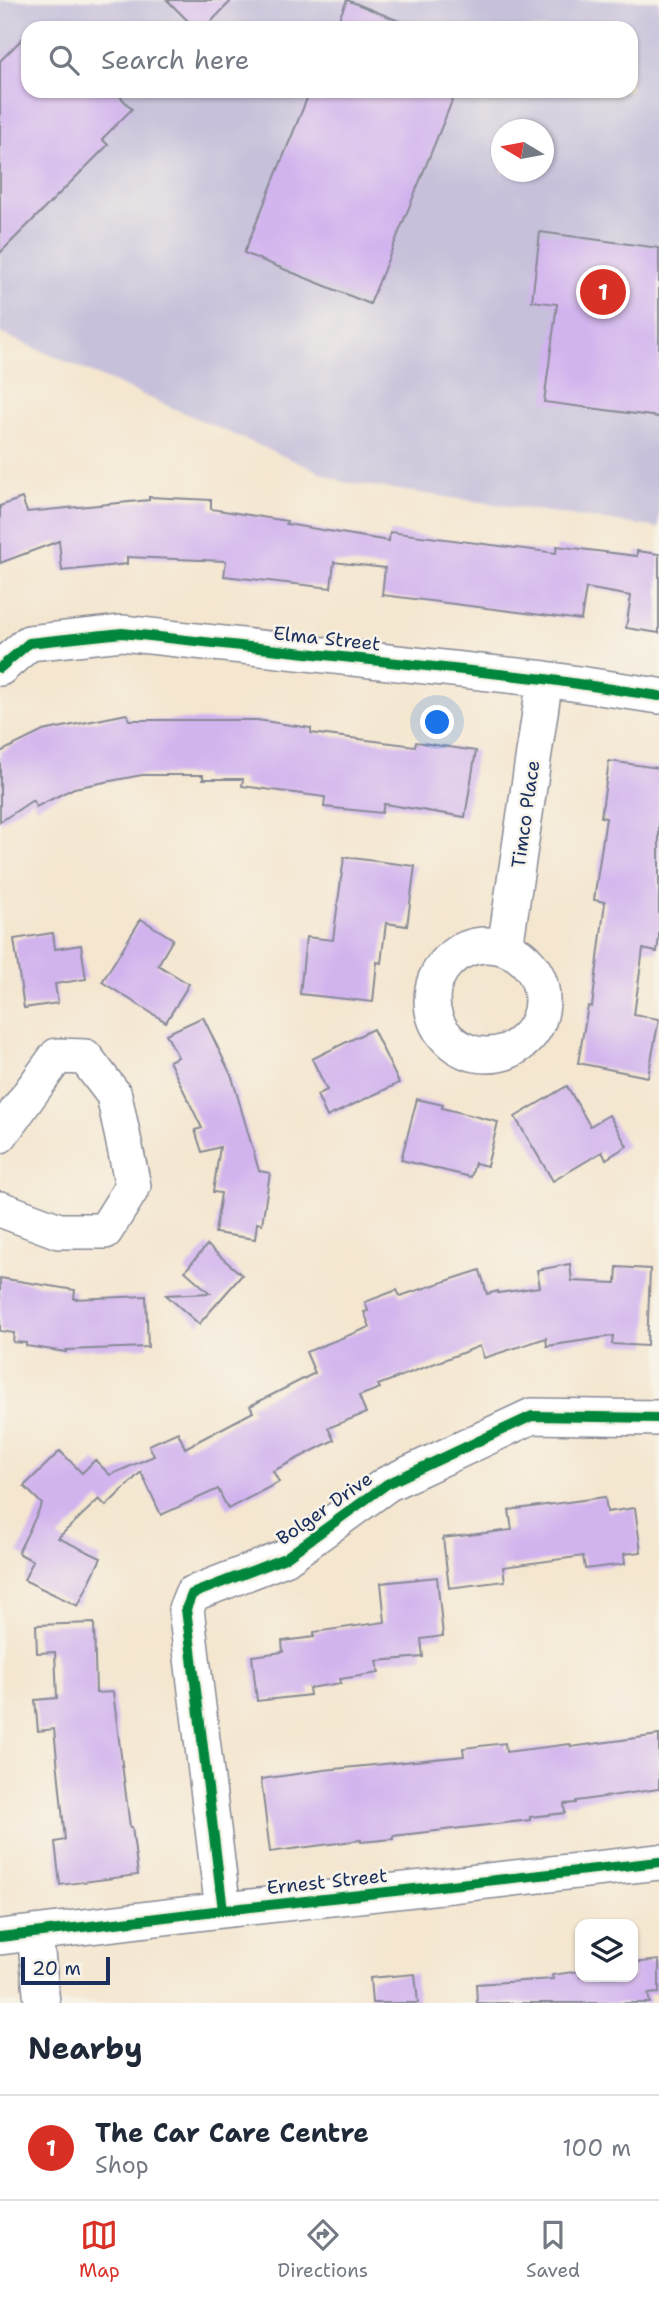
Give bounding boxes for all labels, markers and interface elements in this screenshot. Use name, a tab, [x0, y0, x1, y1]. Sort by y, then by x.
search box	[21, 21, 638, 98]
icon: search	[45, 41, 83, 79]
text: Search here	[101, 42, 250, 77]
north arrow	[491, 119, 554, 182]
pin: 1	[580, 266, 626, 318]
street label: Elma Street	[272, 620, 382, 657]
your location	[420, 705, 454, 739]
street label: Timco Place	[506, 759, 545, 869]
street label: Bolger Drive	[271, 1466, 377, 1551]
street label: Ernest Street	[265, 1863, 389, 1900]
map controls	[575, 1919, 638, 1982]
button: layers	[575, 1919, 638, 1982]
scale bar	[21, 1954, 110, 1986]
text: 20 m	[32, 1956, 81, 1981]
text: Nearby	[28, 2028, 143, 2069]
text: The Car Care Centre	[95, 2115, 369, 2150]
text: 1	[46, 2133, 56, 2163]
text: 100 m	[562, 2133, 631, 2163]
text: Shop	[95, 2150, 149, 2180]
tab: Map	[79, 2216, 120, 2283]
tab: Directions	[278, 2216, 368, 2283]
tab: Saved	[526, 2216, 580, 2283]

